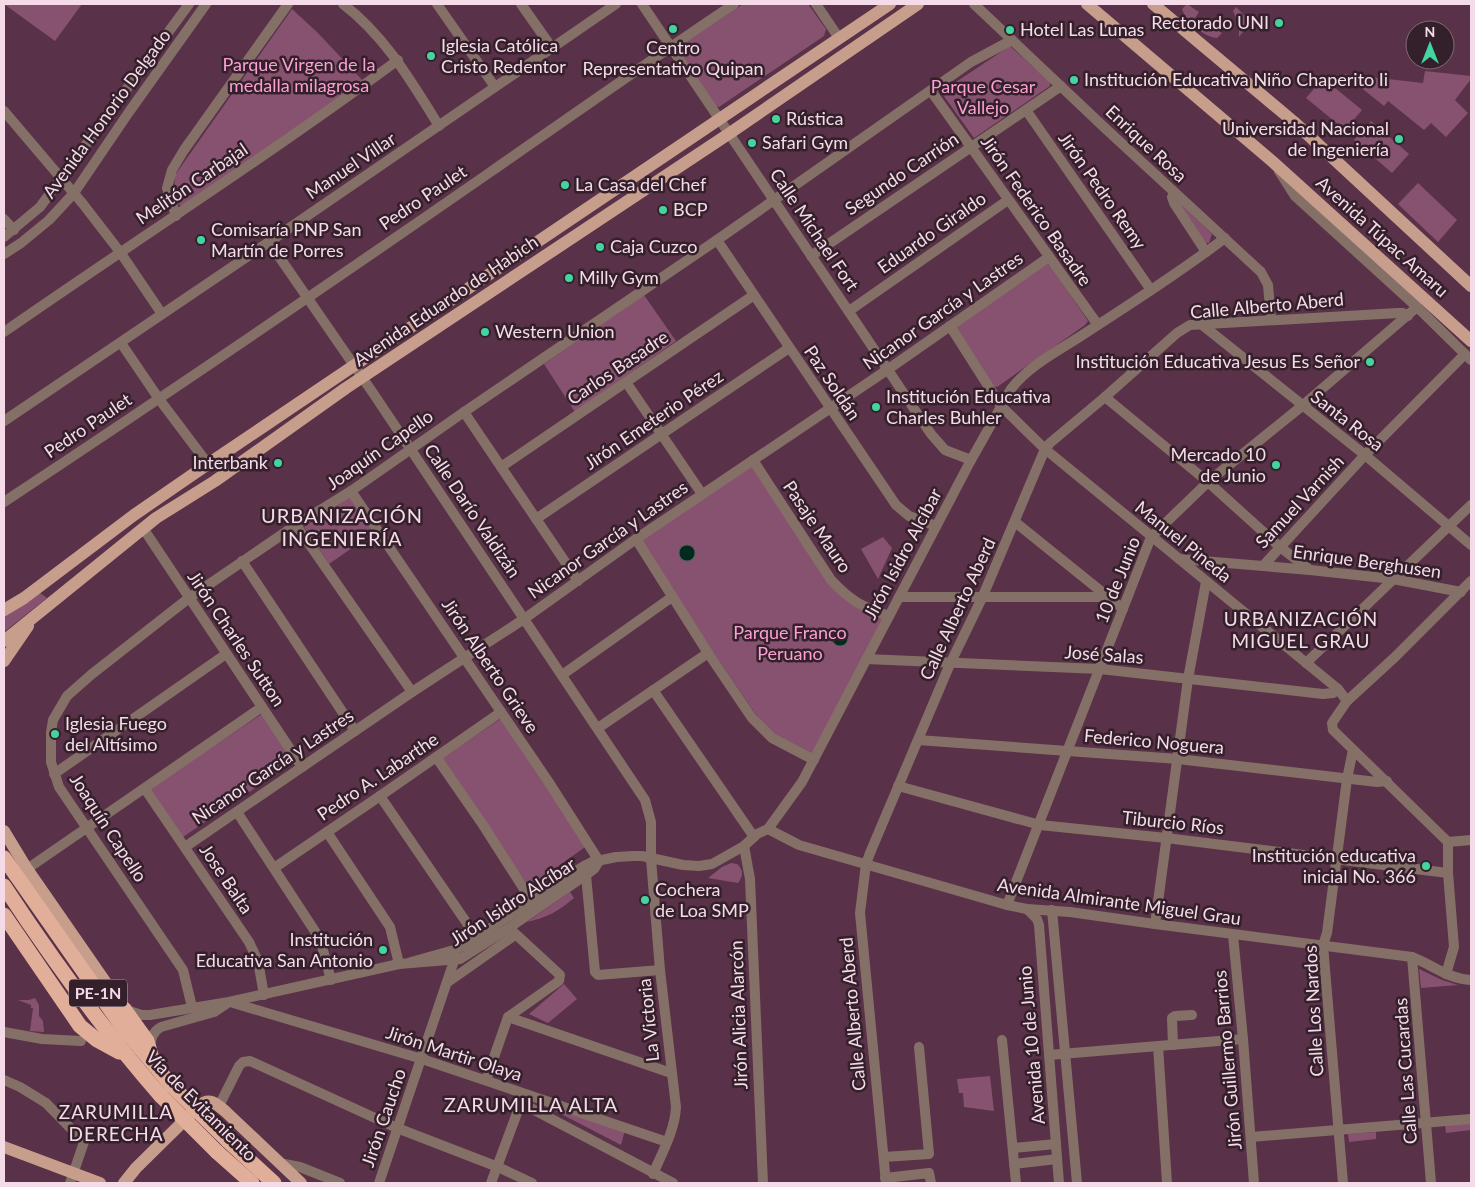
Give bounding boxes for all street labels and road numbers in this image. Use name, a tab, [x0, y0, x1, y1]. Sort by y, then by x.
street label: Avenida Honorio Delgado	[37, 25, 175, 202]
street label: Enrique Rosa	[1102, 100, 1192, 186]
street label: Manuel Villar	[301, 127, 400, 203]
street label: Segundo Carrión	[840, 127, 962, 219]
street label: Jirón Pedro Remy	[1054, 128, 1152, 254]
street label: Jirón Federico Basadre	[977, 131, 1097, 290]
street label: Melitón Carbajal	[131, 138, 251, 229]
street label: Pedro Paulet	[375, 160, 471, 234]
street label: Calle Michael Fort	[766, 164, 864, 295]
street label: Avenida Túpac Amaru	[1312, 171, 1453, 301]
street label: Eduardo Giraldo	[873, 187, 990, 278]
street label: Avenida Eduardo de Habich	[349, 230, 542, 370]
street label: Nicanor García y Lastres	[858, 247, 1027, 374]
street label: Calle Alberto Aberd	[1189, 287, 1345, 323]
street label: Carlos Basadre	[563, 325, 672, 409]
street label: Paz Soldán	[800, 341, 866, 424]
street label: Jirón Emeterio Pérez	[580, 365, 727, 474]
street label: Santa Rosa	[1307, 385, 1388, 455]
street label: Pedro Paulet	[40, 388, 136, 462]
street label: Joaquín Capello	[322, 404, 437, 494]
street label: Calle Darío Valdizán	[420, 439, 526, 582]
street label: Samuel Varnish	[1250, 450, 1348, 553]
street label: Nicanor García y Lastres	[523, 476, 692, 603]
street label: Pasaje Mauro	[779, 476, 857, 577]
street label: Jirón Isidro Alcíbar	[858, 484, 946, 623]
street label: Manuel Pineda	[1131, 496, 1236, 587]
street label: 10 de Junio	[1090, 533, 1144, 626]
street label: Calle Alberto Aberd	[915, 534, 1000, 683]
street label: Enrique Berghusen	[1292, 540, 1443, 582]
street label: Jirón Charles Sutton	[183, 567, 290, 710]
street label: Jirón Alberto Grieve	[438, 594, 544, 737]
street label: José Salas	[1064, 640, 1144, 668]
street label: Nicanor García y Lastres	[187, 704, 358, 828]
street label: Federico Noguera	[1083, 724, 1225, 758]
street label: Pedro A. Labarthe	[313, 728, 442, 825]
street label: Joaquín Capello	[66, 769, 152, 886]
street label: Tiburcio Ríos	[1121, 806, 1225, 838]
street label: Jose Balta	[195, 839, 258, 918]
street label: Jirón Isidro Alcíbar	[445, 852, 580, 950]
street label: Avenida Almirante Miguel Grau	[996, 873, 1242, 929]
street label: Calle Alberto Aberd	[834, 936, 870, 1092]
street label: Jirón Alicia Alarcón	[724, 940, 752, 1090]
street label: Calle Los Nardos	[1299, 945, 1327, 1077]
street label: Avenida 10 de Junio	[1013, 965, 1049, 1125]
street label: Jirón Guillermo Barrios	[1208, 969, 1246, 1151]
street label: La Victoria	[633, 977, 663, 1063]
road number: PE-1N	[69, 980, 127, 1006]
street label: Calle Las Cucardas	[1389, 997, 1421, 1145]
street label: Jirón Martir Olaya	[383, 1021, 525, 1085]
street label: Vía de Evitamiento	[142, 1045, 262, 1165]
street label: Jirón Caucho	[356, 1066, 410, 1170]

